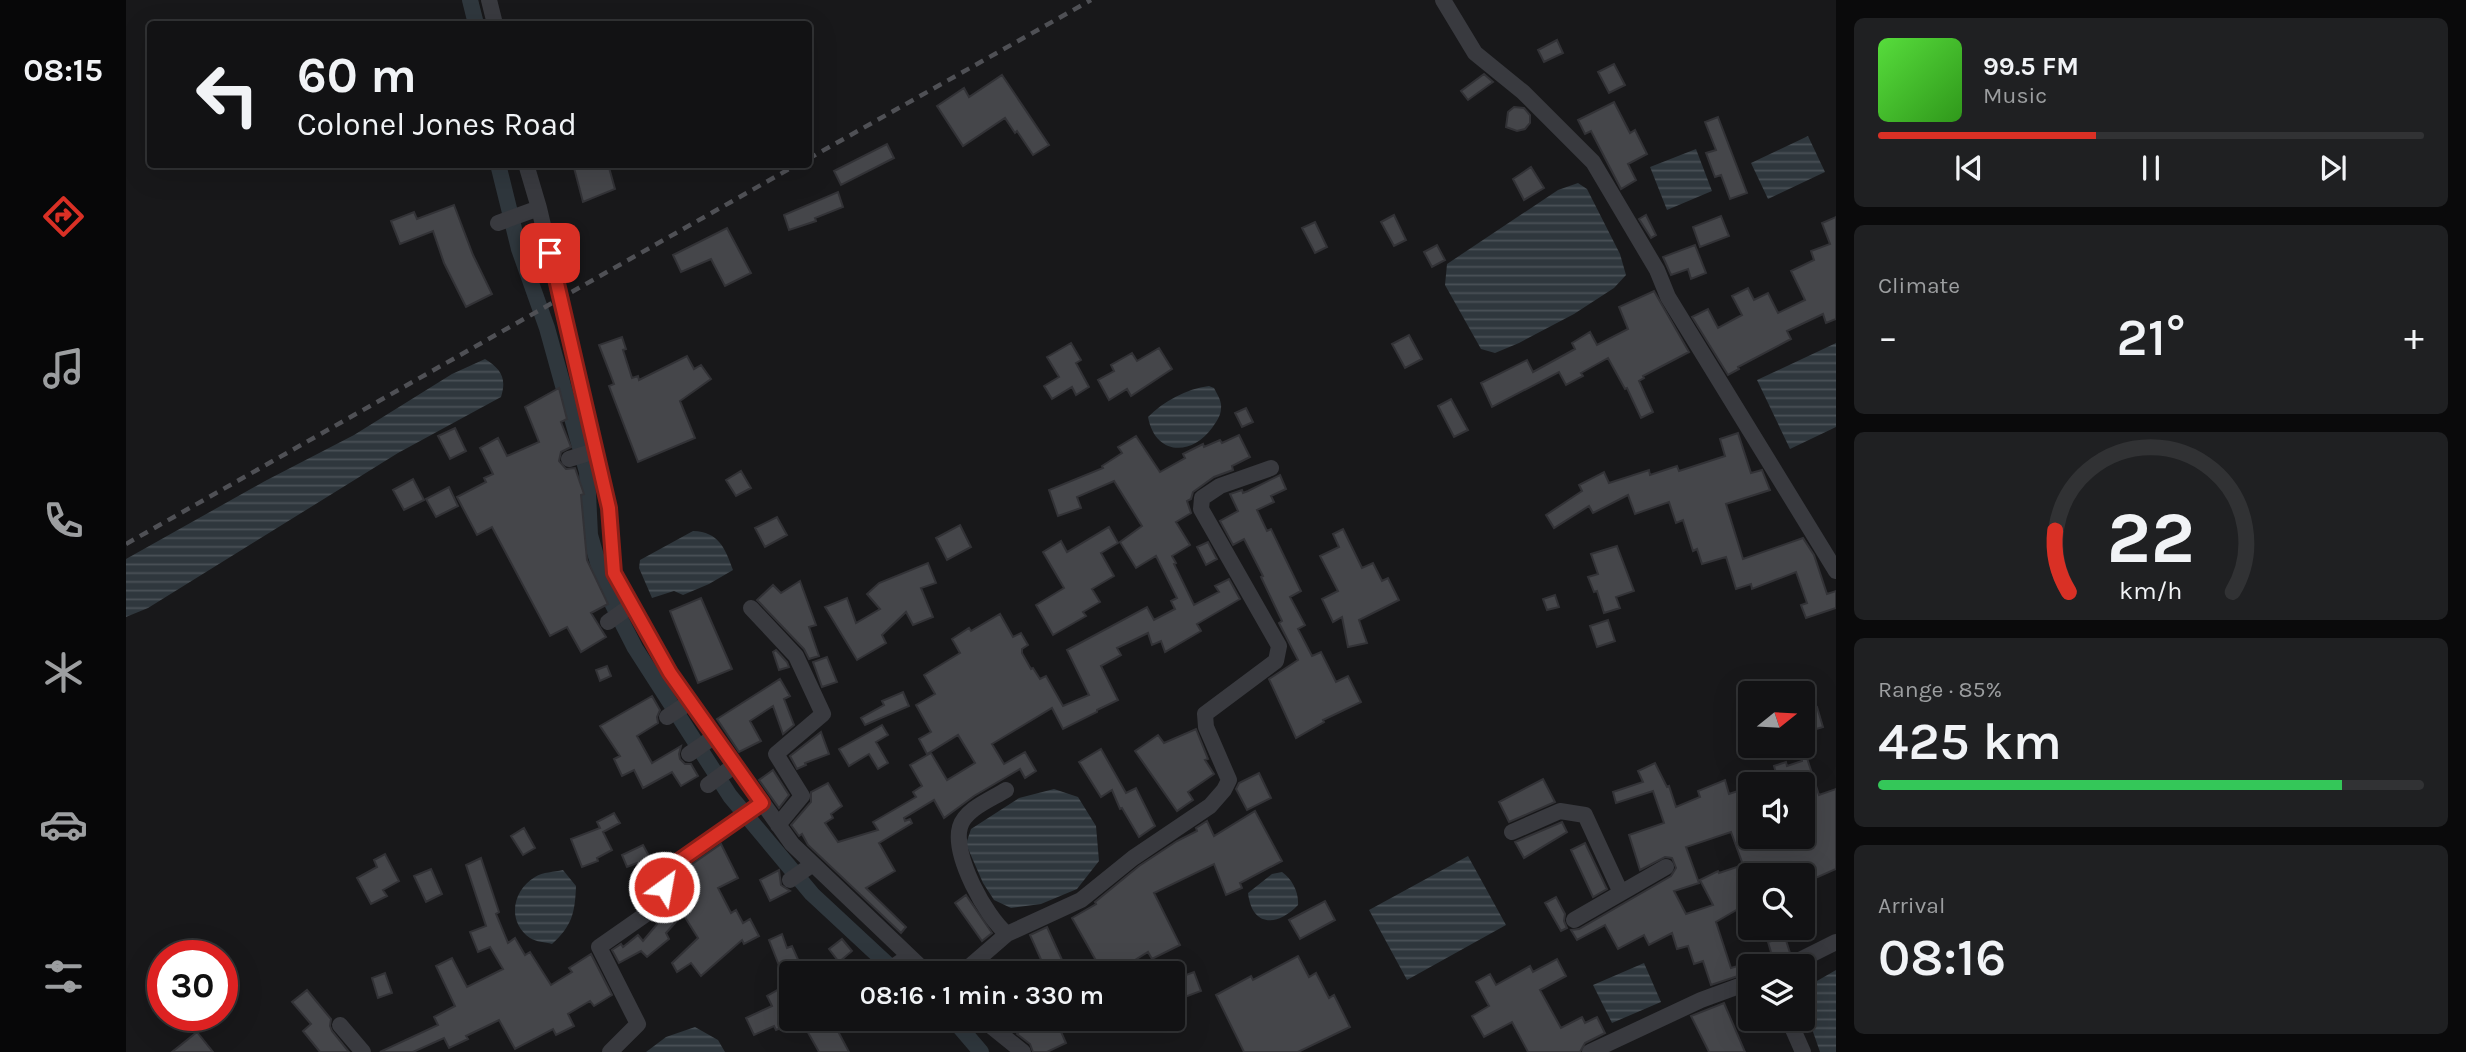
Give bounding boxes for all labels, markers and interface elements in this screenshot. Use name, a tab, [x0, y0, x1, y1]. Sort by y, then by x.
text: 60 m	[297, 47, 417, 104]
icon: left	[182, 49, 273, 140]
text: 99.5 FM	[1983, 51, 2079, 82]
text: 08:15	[23, 52, 103, 89]
text: Music	[1983, 82, 2047, 109]
text: Colonel Jones Road	[297, 106, 577, 143]
icon: previous	[1950, 149, 1988, 187]
icon: pause	[2132, 149, 2170, 187]
icon: next	[2314, 149, 2352, 187]
icon: directions	[39, 192, 88, 241]
pin	[520, 223, 580, 283]
icon: arrive	[531, 234, 569, 272]
text: Climate	[1878, 272, 1960, 299]
text: 21°	[2117, 307, 2185, 368]
text: −	[1878, 315, 1898, 360]
text: +	[2404, 315, 2424, 360]
icon: music	[39, 344, 88, 393]
text: 22	[2107, 495, 2195, 580]
icon: phone	[39, 496, 88, 545]
text: km/h	[2119, 576, 2183, 605]
icon: climate	[39, 648, 88, 697]
text: Range · 85%	[1878, 676, 2002, 703]
north arrow	[1738, 681, 1815, 758]
map controls	[1738, 681, 1815, 1031]
text: 425 km	[1878, 711, 2062, 772]
button: sound	[1738, 772, 1815, 849]
icon: car	[39, 800, 88, 849]
position arrow	[627, 850, 701, 924]
button: search	[1738, 863, 1815, 940]
text: Arrival	[1878, 892, 1945, 919]
text: 08:16	[1878, 927, 2006, 988]
speed limit sign: 30	[147, 940, 238, 1031]
icon: filters	[39, 952, 88, 1001]
button: layers	[1738, 954, 1815, 1031]
text: 08:16 · 1 min · 330 m	[860, 980, 1104, 1011]

